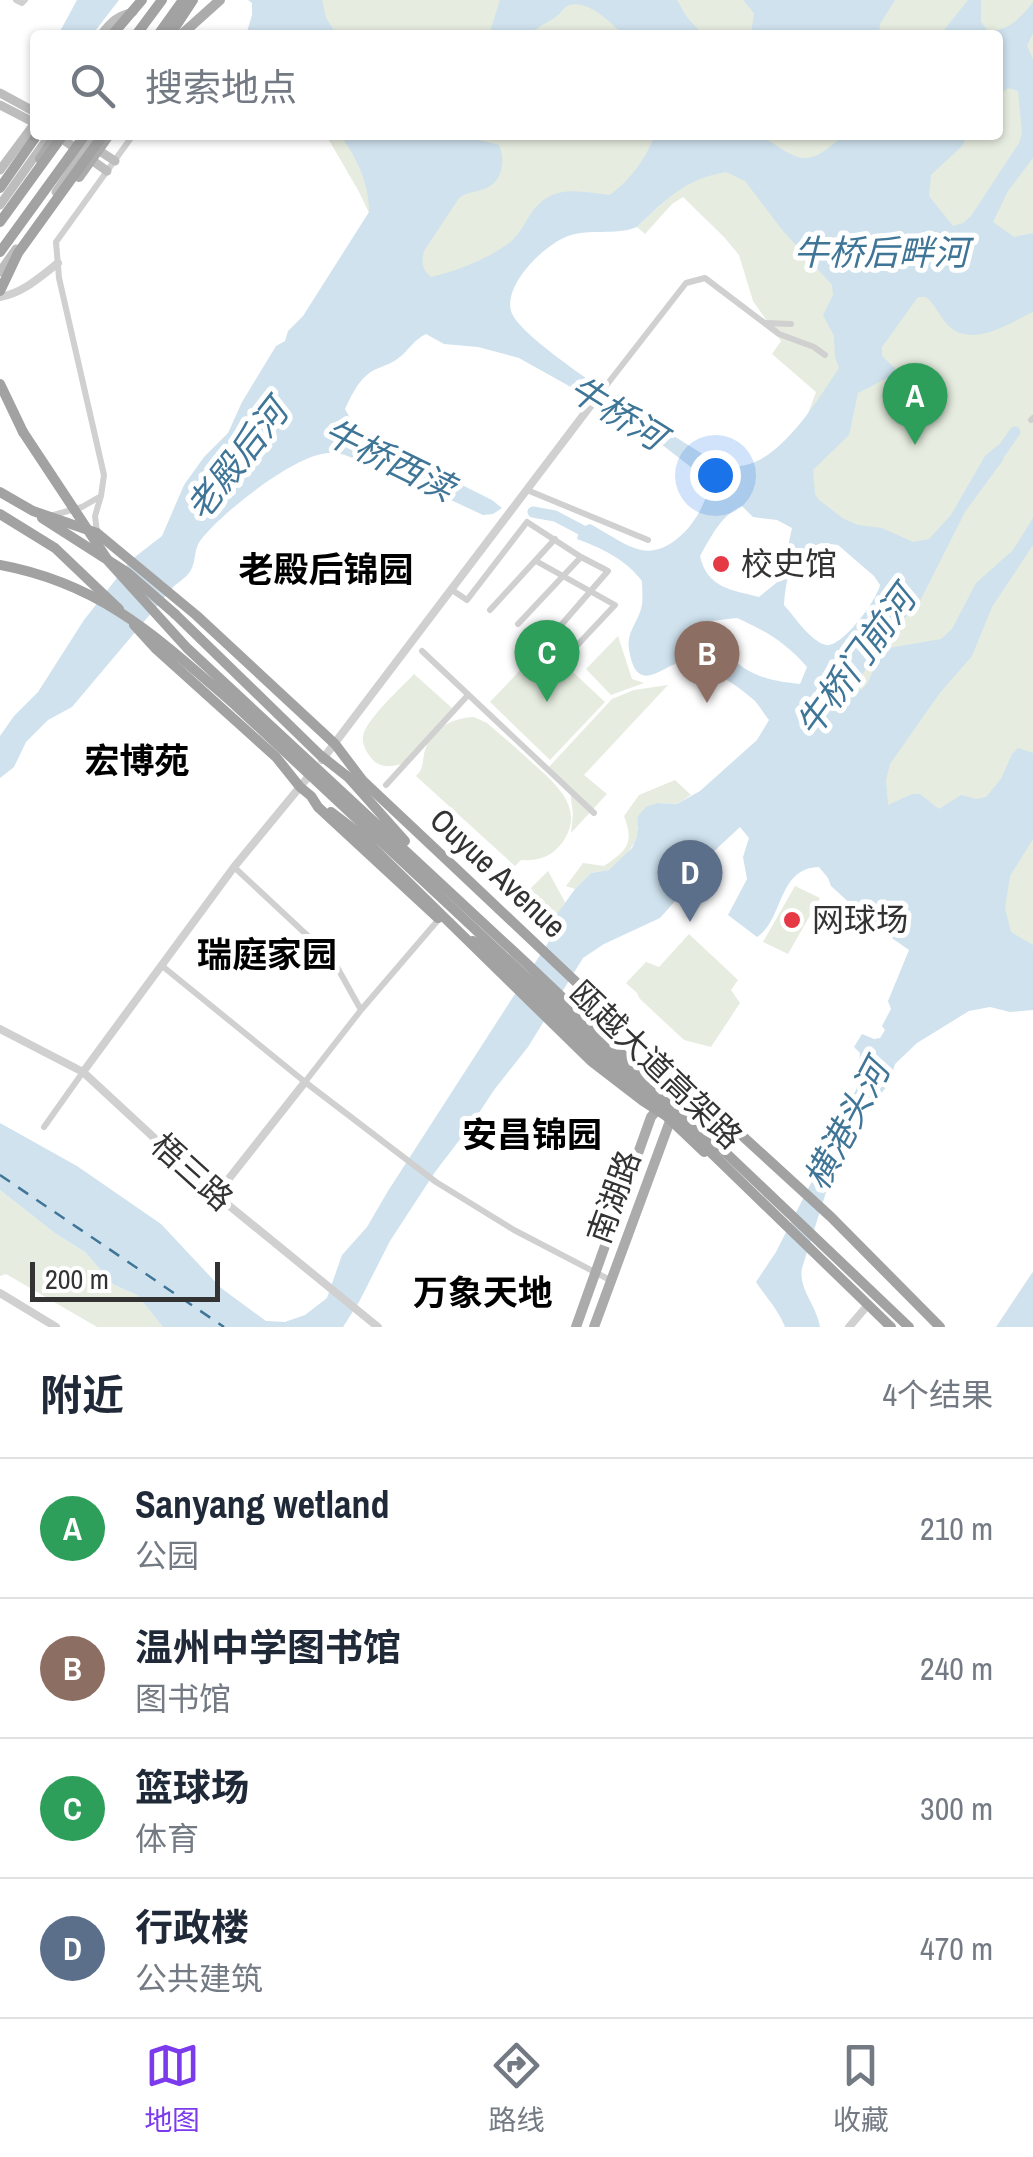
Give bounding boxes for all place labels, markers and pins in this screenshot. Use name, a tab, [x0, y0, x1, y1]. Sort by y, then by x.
pin: A	[882, 362, 948, 445]
place label: 校史馆	[741, 542, 837, 585]
marker: 校史馆	[710, 553, 732, 575]
pin: C	[514, 620, 580, 702]
pin: B	[674, 620, 740, 703]
pin: D	[658, 840, 722, 922]
place label: 网球场	[812, 898, 908, 941]
marker: 网球场	[781, 909, 803, 931]

